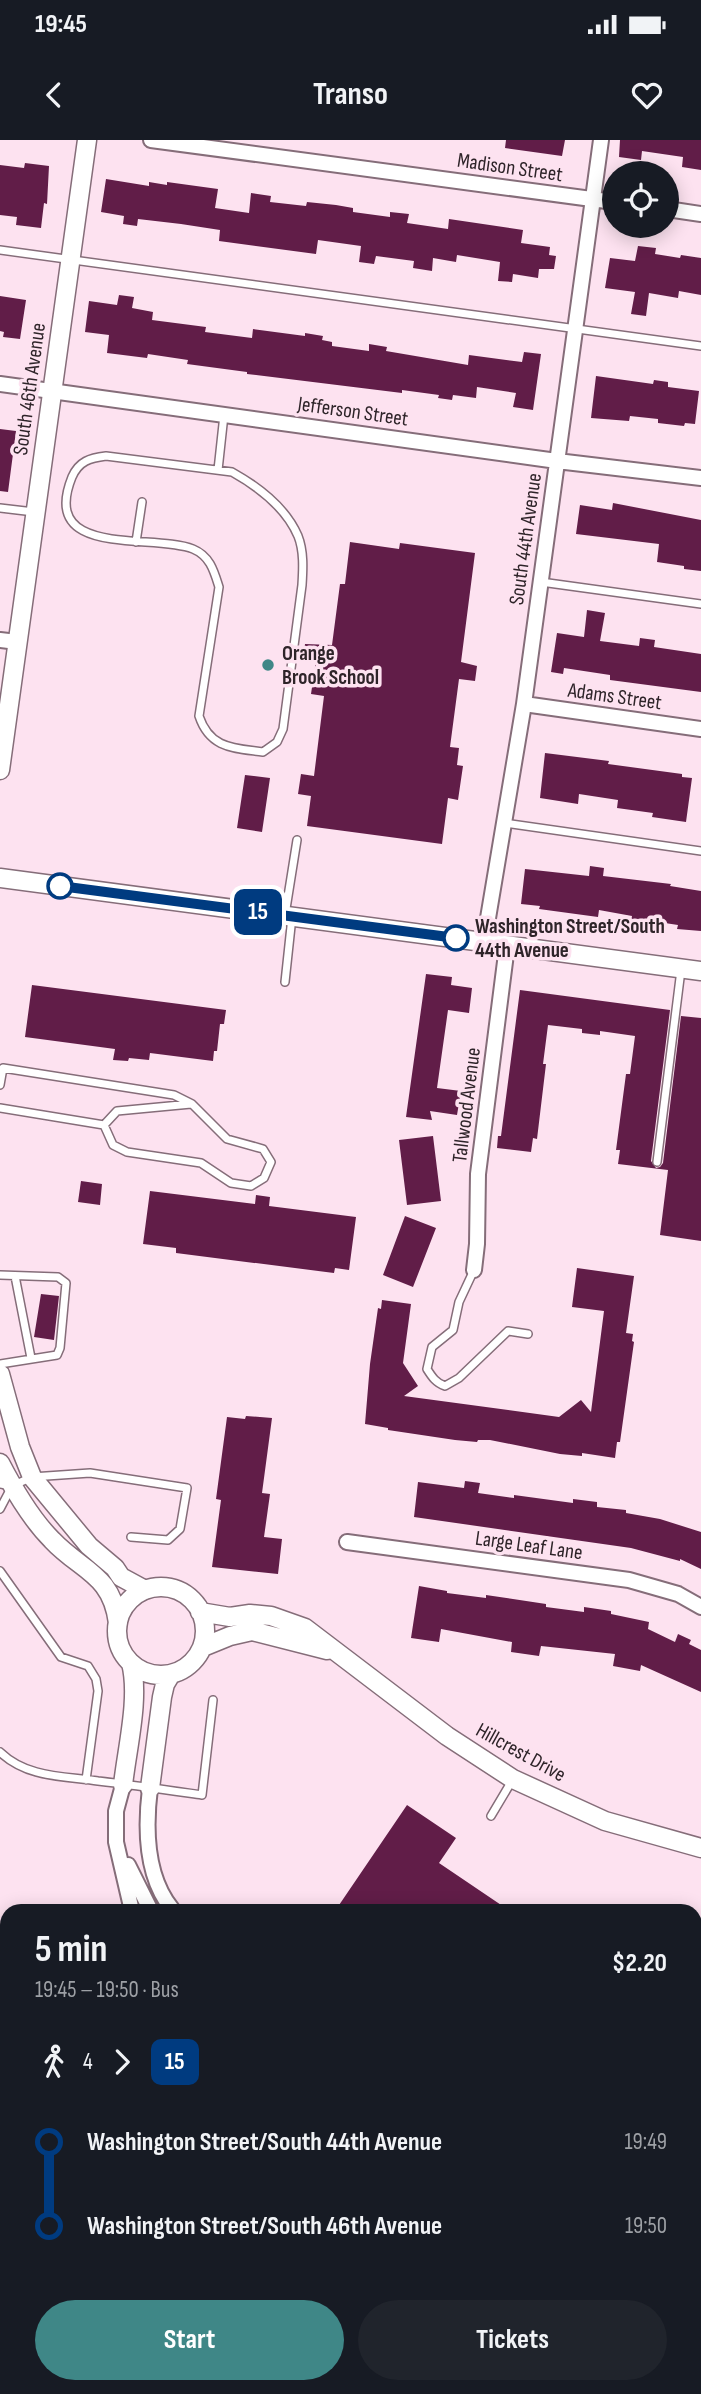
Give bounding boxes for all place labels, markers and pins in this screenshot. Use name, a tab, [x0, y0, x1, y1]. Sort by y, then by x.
place label: Orange Brook School	[282, 641, 379, 690]
marker: Orange Brook School	[260, 657, 276, 673]
unlabelled marker	[47, 873, 73, 899]
place label: Washington Street/South 44th Avenue	[475, 914, 665, 963]
marker: Washington Street/South 44th Avenue	[443, 925, 469, 951]

